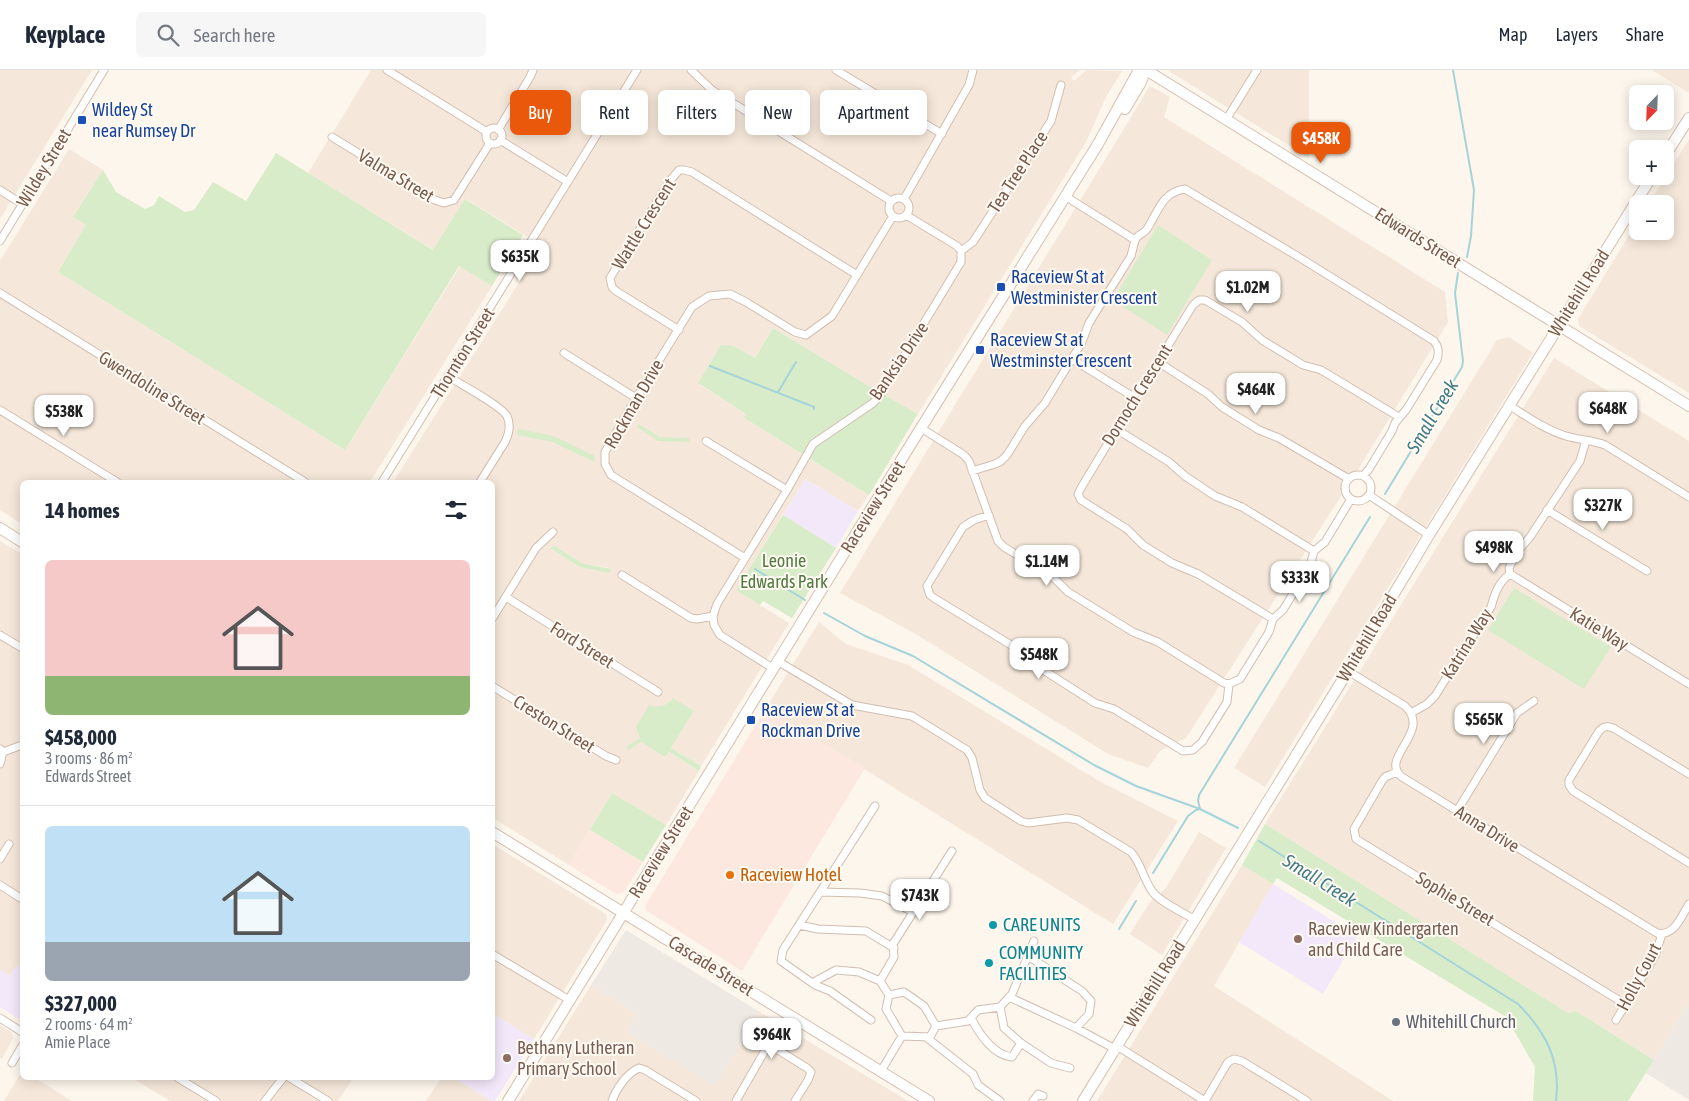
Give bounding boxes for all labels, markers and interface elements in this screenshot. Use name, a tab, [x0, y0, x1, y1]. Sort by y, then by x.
search box	[136, 12, 486, 57]
text: Keyplace	[25, 21, 106, 48]
icon: search	[154, 21, 182, 49]
text: Search here	[194, 24, 275, 46]
text: Map	[1498, 24, 1527, 45]
text: Layers	[1555, 24, 1598, 45]
text: Share	[1626, 24, 1664, 45]
north arrow	[1629, 85, 1674, 130]
map controls	[1629, 85, 1674, 240]
chip: Buy	[510, 90, 571, 135]
chip: Rent	[581, 90, 648, 135]
chip: Filters	[658, 90, 735, 135]
chip: New	[745, 90, 810, 135]
chip: Apartment	[820, 90, 927, 135]
place label: Wildey St near Rumsey Dr	[92, 99, 196, 141]
marker: Wildey St near Rumsey Dr	[76, 114, 88, 126]
pin: $458K	[1286, 122, 1356, 164]
street label: Wildey Street	[12, 125, 75, 211]
street label: Tea Tree Place	[983, 127, 1052, 217]
text: $458K	[1302, 129, 1340, 147]
button: +	[1629, 140, 1674, 185]
street label: Valma Street	[355, 145, 438, 206]
street label: Wattle Crescent	[607, 174, 680, 273]
button: −	[1629, 195, 1674, 240]
street label: Edwards Street	[1371, 203, 1465, 272]
pin: $635K	[485, 240, 555, 282]
street label: Whitehill Road	[1544, 245, 1614, 340]
text: $635K	[501, 247, 539, 265]
place label: Raceview St at Westminister Crescent	[1011, 266, 1157, 308]
pin: $1.02M	[1207, 270, 1289, 313]
text: $1.02M	[1227, 278, 1269, 296]
marker: Raceview St at Westminister Crescent	[995, 281, 1007, 293]
street label: Thornton Street	[426, 304, 499, 402]
street label: Banksia Drive	[865, 318, 932, 404]
place label: Raceview St at Westminster Crescent	[990, 329, 1132, 371]
street label: Dornoch Crescent	[1097, 340, 1176, 449]
marker: Raceview St at Westminster Crescent	[974, 344, 986, 356]
street label: Gwendoline Street	[95, 346, 209, 429]
street label: Rockman Drive	[600, 355, 668, 452]
pin: $464K	[1221, 372, 1291, 415]
water label: Small Creek	[1401, 375, 1463, 458]
text: $464K	[1237, 380, 1275, 398]
pin: $648K	[1573, 392, 1643, 434]
pin: $538K	[29, 394, 99, 437]
text: $648K	[1589, 399, 1627, 417]
text: $538K	[45, 402, 83, 420]
street label: Raceview Street	[836, 457, 909, 557]
pin: $327K	[1568, 488, 1638, 531]
icon: filters	[442, 496, 470, 524]
text: $327K	[1584, 496, 1622, 514]
text: 14 homes	[45, 498, 120, 522]
pin: $498K	[1459, 530, 1529, 573]
text: $498K	[1475, 538, 1513, 556]
pin: $1.14M	[1006, 544, 1088, 587]
park label: Leonie Edwards Park	[740, 550, 828, 592]
text: $1.14M	[1026, 552, 1068, 570]
pin: $333K	[1265, 560, 1335, 603]
text: $333K	[1281, 568, 1319, 586]
street label: Whitehill Road	[1332, 590, 1401, 685]
icon: home	[213, 593, 303, 683]
street label: Katie Way	[1566, 602, 1632, 655]
street label: Katrina Way	[1437, 605, 1496, 683]
street label: Ford Street	[547, 617, 618, 672]
pin: $548K	[1004, 638, 1074, 680]
text: $548K	[1020, 645, 1058, 663]
street label: Creston Street	[510, 690, 599, 757]
place label: Raceview St at Rockman Drive	[761, 699, 861, 741]
pin: $565K	[1449, 702, 1519, 745]
text: $565K	[1465, 710, 1503, 728]
marker: Raceview St at Rockman Drive	[745, 714, 757, 726]
text: $458,000	[45, 725, 117, 749]
text: 3 rooms · 86 m²	[45, 749, 133, 767]
text: Edwards Street	[45, 767, 131, 785]
street label: Anna Drive	[1451, 801, 1523, 857]
street label: Raceview Street	[624, 802, 697, 902]
water label: Small Creek	[1279, 848, 1361, 911]
icon: home	[213, 858, 303, 948]
place label: Raceview Hotel	[740, 864, 842, 885]
street label: Sophie Street	[1412, 867, 1498, 930]
marker: Raceview Hotel	[724, 869, 736, 881]
pin: $743K	[885, 878, 955, 921]
text: $743K	[901, 886, 939, 904]
place label: CARE UNITS	[1003, 914, 1081, 935]
place label: Raceview Kindergarten and Child Care	[1308, 918, 1459, 960]
marker: CARE UNITS	[987, 919, 999, 931]
street label: Cascade Street	[665, 931, 758, 1000]
marker: Raceview Kindergarten and Child Care	[1292, 933, 1304, 945]
street label: Whitehill Road	[1120, 936, 1190, 1031]
street label: Holly Court	[1612, 939, 1665, 1014]
place label: COMMUNITY FACILITIES	[999, 942, 1083, 984]
marker: COMMUNITY FACILITIES	[983, 957, 995, 969]
text: $327,000	[45, 991, 117, 1015]
place label: Whitehill Church	[1406, 1011, 1516, 1032]
text: 2 rooms · 64 m²	[45, 1015, 133, 1033]
marker: Whitehill Church	[1390, 1016, 1402, 1028]
pin: $964K	[737, 1018, 807, 1060]
text: $964K	[753, 1025, 791, 1043]
text: Amie Place	[45, 1033, 110, 1051]
place label: Bethany Lutheran Primary School	[517, 1037, 634, 1079]
marker: Bethany Lutheran Primary School	[501, 1052, 513, 1064]

